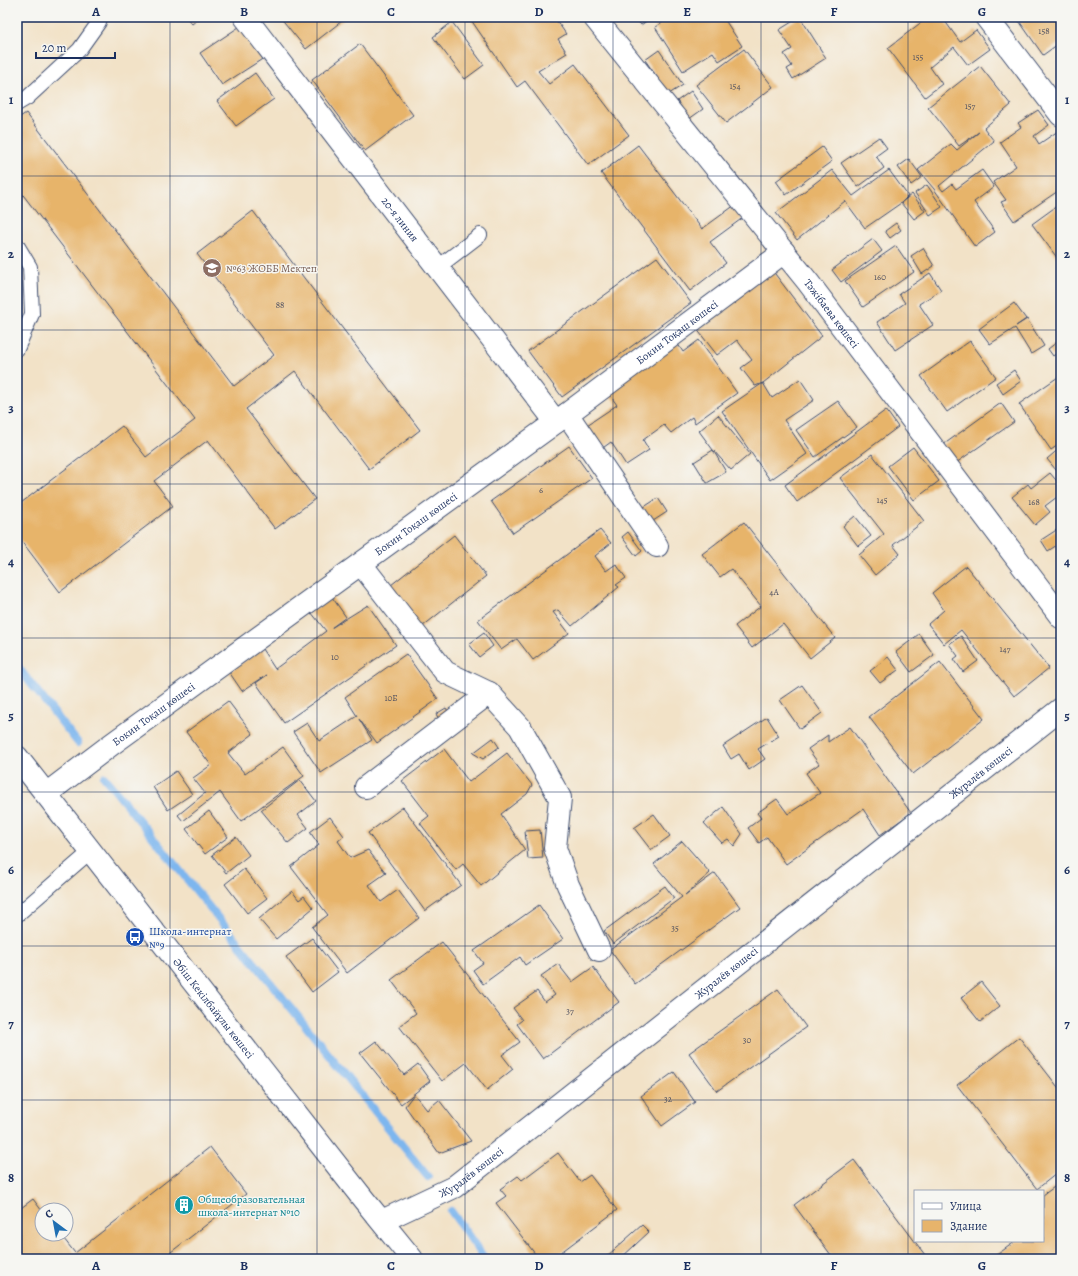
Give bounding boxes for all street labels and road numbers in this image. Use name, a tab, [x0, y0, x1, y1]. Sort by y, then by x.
street label: 20-я линия	[378, 194, 422, 245]
street label: Тәжібаева көшесі	[800, 276, 862, 351]
street label: Бокин Тоқаш көшесі	[633, 297, 721, 368]
street label: Бокин Тоқаш көшесі	[372, 489, 460, 559]
street label: Бокин Тоқаш көшесі	[109, 679, 198, 749]
street label: Журалёв көшесі	[946, 743, 1016, 802]
street label: Журалёв көшесі	[692, 944, 761, 1003]
street label: Әбіш Кекілбайұлы көшесі	[169, 955, 257, 1062]
street label: Журалёв көшесі	[437, 1144, 507, 1201]

